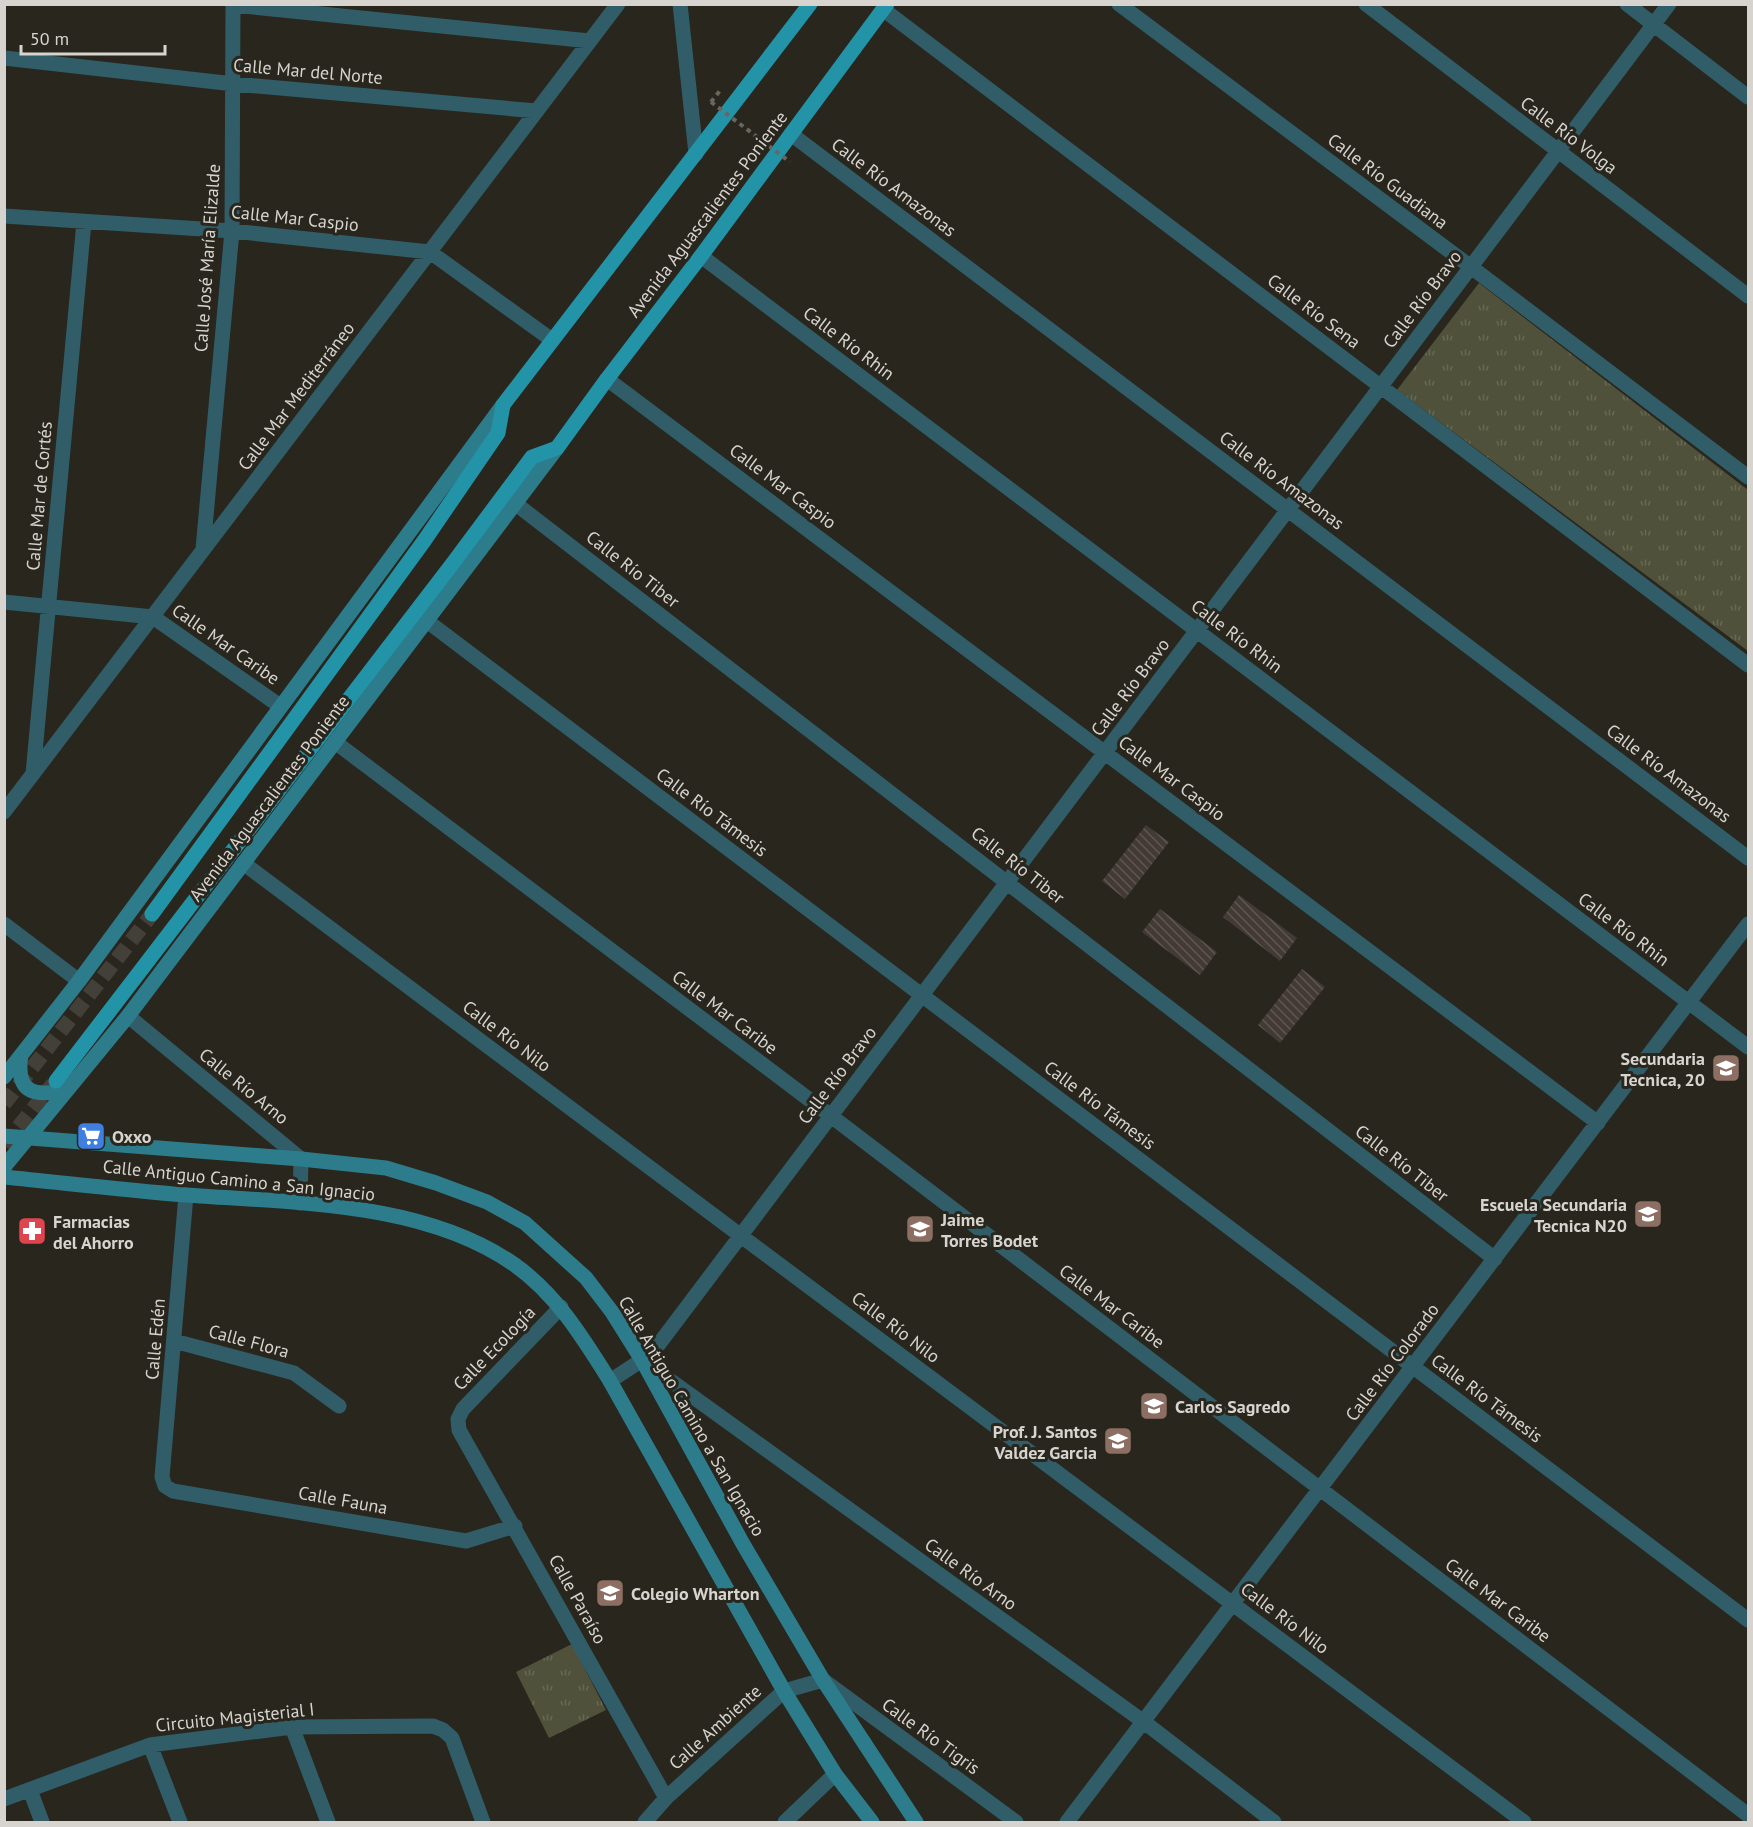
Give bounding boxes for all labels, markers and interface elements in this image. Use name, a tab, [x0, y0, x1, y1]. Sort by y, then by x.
scale bar	[21, 18, 165, 56]
text: 50 m	[30, 27, 69, 50]
street label: Calle Mar del Norte	[232, 53, 384, 89]
street label: Calle Río Volga	[1516, 91, 1622, 179]
street label: Avenida Aguascalientes Poniente	[622, 106, 792, 322]
street label: Calle Río Guadiana	[1323, 128, 1453, 234]
street label: Calle Río Amazonas	[827, 133, 961, 241]
street label: Calle José María Elizalde	[189, 163, 225, 353]
street label: Calle Mar Caspio	[230, 200, 360, 236]
street label: Calle Río Bravo	[1378, 245, 1466, 353]
street label: Calle Río Sena	[1263, 269, 1365, 353]
street label: Calle Río Rhin	[799, 301, 899, 385]
street label: Calle Mar Mediterráneo	[233, 317, 359, 475]
street label: Calle Mar de Cortés	[21, 420, 57, 572]
street label: Calle Río Amazonas	[1215, 426, 1349, 534]
street label: Calle Mar Caspio	[725, 438, 841, 534]
street label: Calle Río Tiber	[582, 525, 684, 613]
street label: Calle Río Rhin	[1187, 594, 1287, 678]
street label: Calle Mar Caribe	[168, 598, 284, 690]
street label: Calle Río Bravo	[1086, 633, 1174, 741]
street label: Avenida Aguascalientes Poniente	[184, 690, 354, 906]
street label: Calle Río Amazonas	[1602, 719, 1736, 827]
street label: Calle Mar Caspio	[1114, 730, 1230, 826]
street label: Calle Río Támesis	[652, 763, 772, 861]
street label: Calle Río Tiber	[967, 821, 1069, 909]
street label: Calle Río Rhin	[1574, 887, 1674, 971]
street label: Calle Mar Caribe	[668, 965, 782, 1059]
street label: Calle Río Nilo	[458, 995, 556, 1077]
street label: Calle Río Bravo	[793, 1021, 881, 1129]
street label: Calle Río Arno	[195, 1043, 293, 1129]
place label: Secundaria Tecnica, 20	[1620, 1047, 1705, 1091]
school or university icon: Secundaria Tecnica, 20	[1710, 1052, 1742, 1084]
street label: Calle Río Támesis	[1040, 1056, 1160, 1154]
street label: Calle Río Tiber	[1351, 1119, 1453, 1207]
supermarket icon: Oxxo	[75, 1120, 107, 1152]
place label: Oxxo	[112, 1125, 152, 1148]
street label: Calle Antiguo Camino a San Ignacio	[102, 1154, 376, 1206]
place label: Escuela Secundaria Tecnica N20	[1480, 1193, 1627, 1237]
school or university icon: Escuela Secundaria Tecnica N20	[1632, 1198, 1664, 1230]
place label: Jaime Torres Bodet	[940, 1208, 1039, 1252]
place label: Farmacias del Ahorro	[53, 1210, 134, 1254]
school or university icon: Jaime Torres Bodet	[904, 1213, 936, 1245]
pharmacy icon: Farmacias del Ahorro	[16, 1215, 48, 1247]
street label: Calle Mar Caribe	[1055, 1259, 1169, 1353]
street label: Calle Río Nilo	[847, 1286, 945, 1368]
street label: Calle Antiguo Camino a San Ignacio	[614, 1292, 770, 1540]
street label: Calle Edén	[140, 1297, 170, 1381]
street label: Calle Río Colorado	[1340, 1298, 1444, 1426]
street label: Calle Ecología	[448, 1301, 540, 1395]
street label: Calle Flora	[206, 1319, 292, 1363]
street label: Calle Río Támesis	[1427, 1349, 1547, 1447]
school or university icon: Carlos Sagredo	[1138, 1390, 1170, 1422]
place label: Carlos Sagredo	[1175, 1395, 1290, 1418]
place label: Prof. J. Santos Valdez Garcia	[993, 1420, 1097, 1464]
school or university icon: Prof. J. Santos Valdez Garcia	[1102, 1425, 1134, 1457]
street label: Calle Fauna	[297, 1481, 389, 1519]
street label: Calle Río Arno	[920, 1533, 1022, 1615]
street label: Calle Paraíso	[544, 1550, 612, 1648]
street label: Calle Mar Caribe	[1441, 1553, 1555, 1647]
school or university icon: Colegio Wharton	[594, 1577, 626, 1609]
street label: Calle Río Nilo	[1236, 1577, 1334, 1659]
place label: Colegio Wharton	[631, 1582, 759, 1605]
street label: Calle Ambiente	[664, 1679, 766, 1775]
street label: Calle Río Tigris	[877, 1693, 985, 1779]
street label: Circuito Magisterial I	[154, 1697, 316, 1737]

